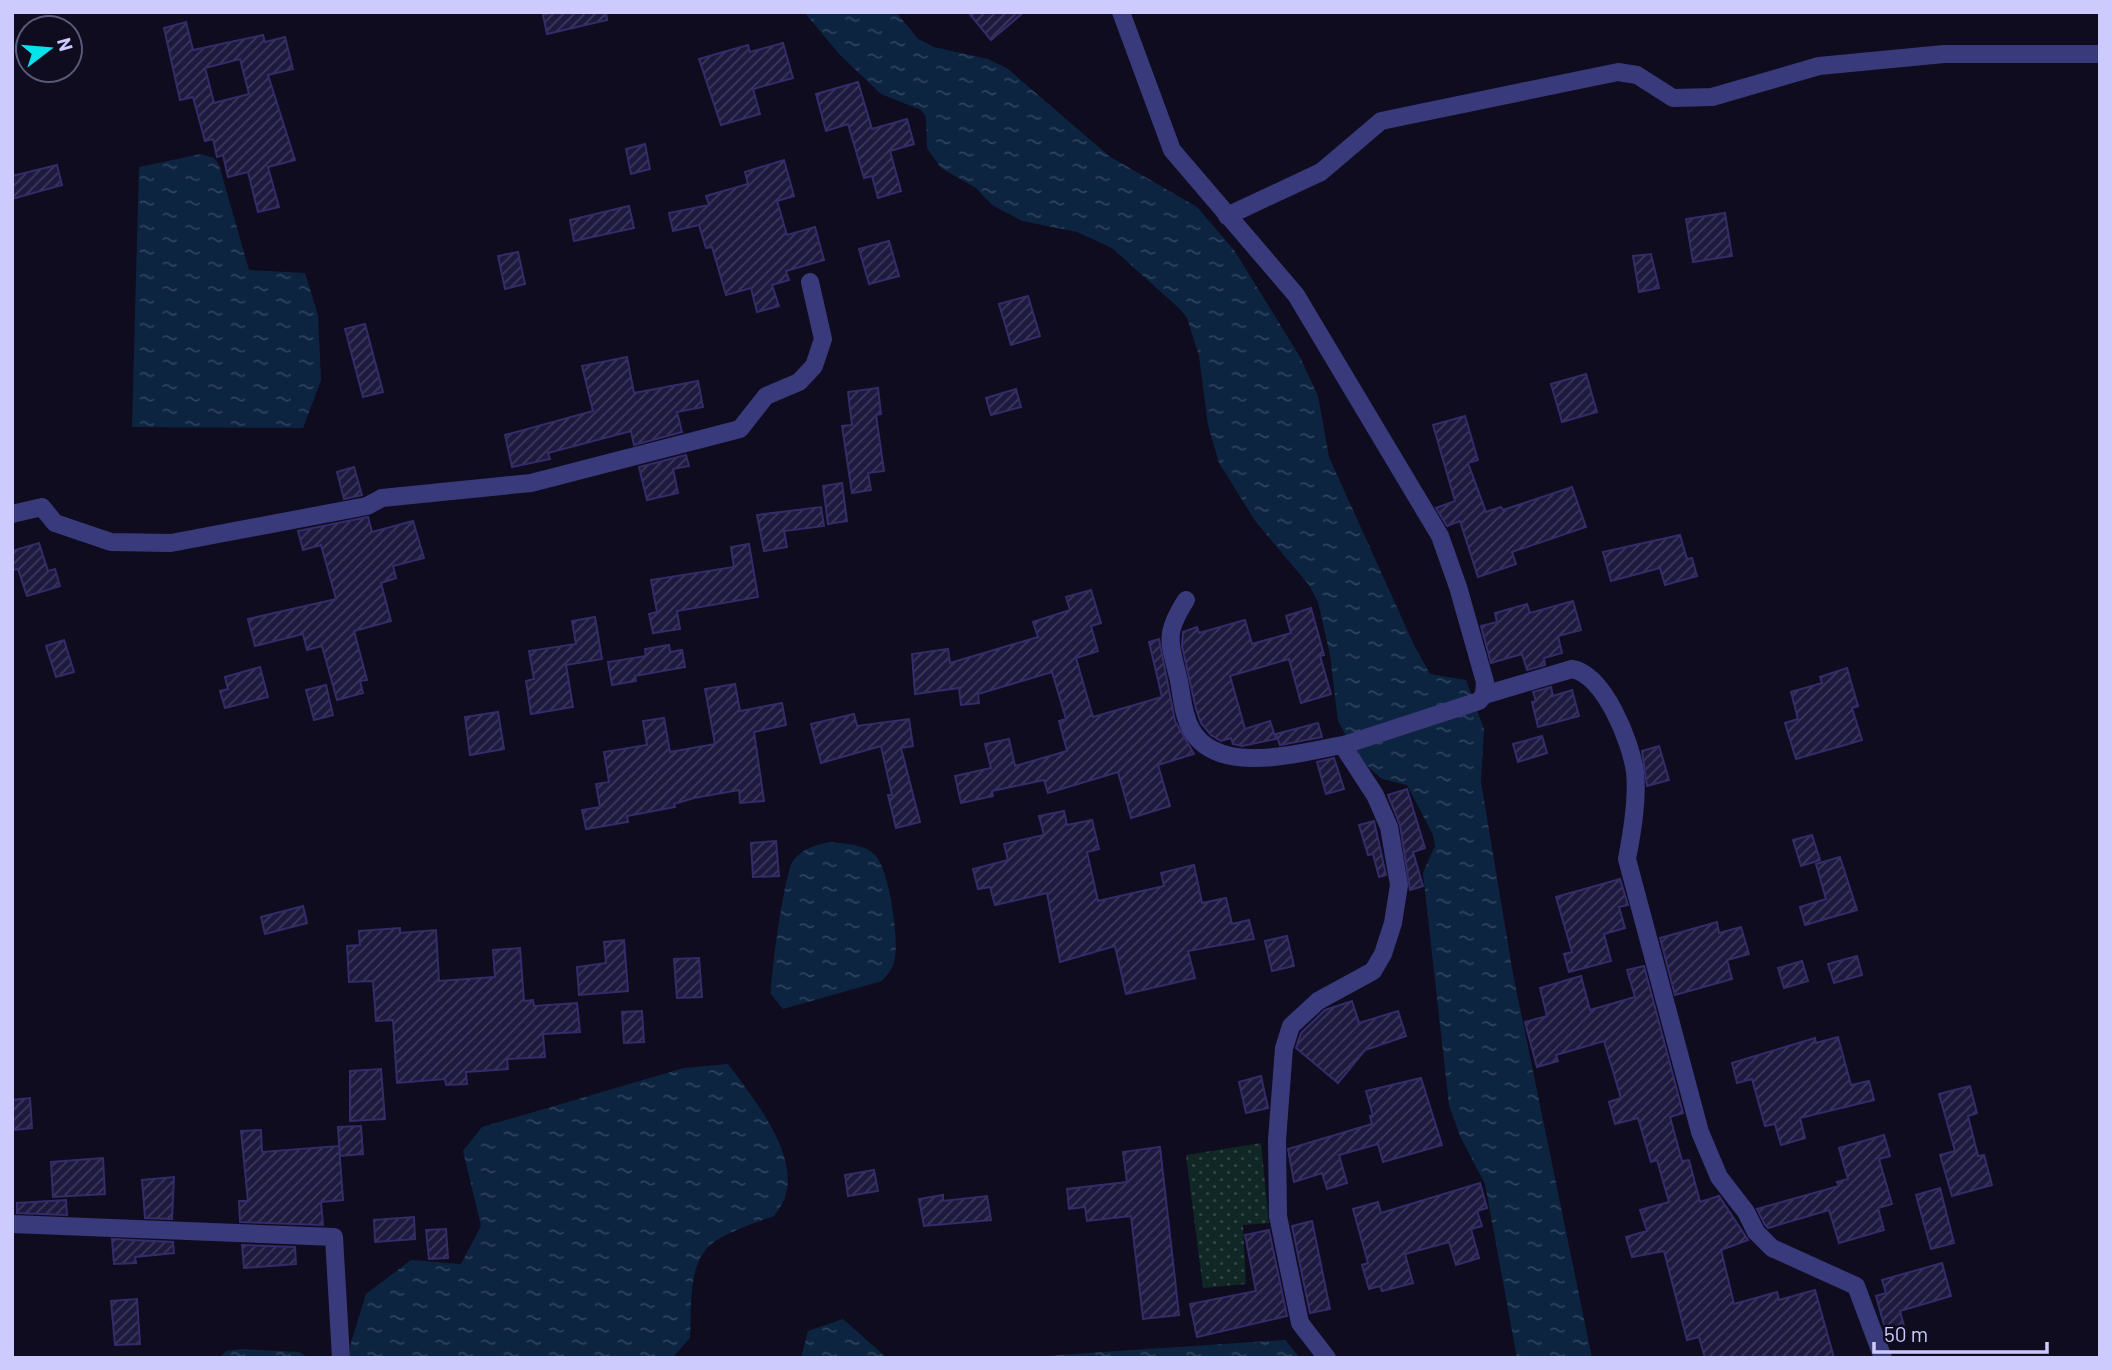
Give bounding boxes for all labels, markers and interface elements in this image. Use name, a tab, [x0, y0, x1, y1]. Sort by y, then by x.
north arrow	[14, 14, 84, 84]
text: N	[53, 35, 79, 53]
scale bar	[1874, 1310, 2047, 1354]
text: 50 m	[1884, 1321, 1928, 1346]

